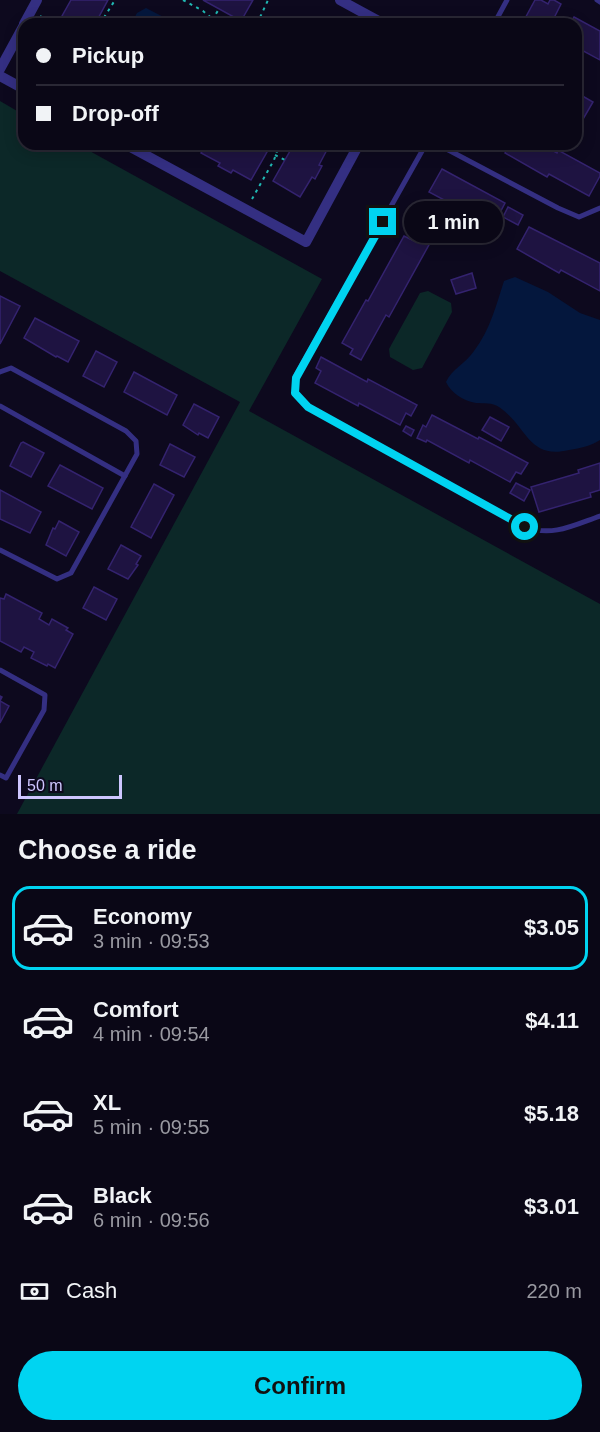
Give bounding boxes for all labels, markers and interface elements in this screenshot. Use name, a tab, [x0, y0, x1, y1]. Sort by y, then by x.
text: Pickup	[72, 43, 144, 68]
text: Drop-off	[72, 101, 159, 126]
callout: 1 min	[404, 201, 503, 243]
route end	[369, 208, 396, 235]
text: 1 min	[427, 211, 480, 233]
route start	[511, 513, 538, 540]
scale bar	[18, 772, 122, 800]
text: 50 m	[27, 777, 63, 794]
text: Choose a ride	[18, 835, 197, 865]
icon: car	[21, 901, 75, 955]
text: Economy	[93, 904, 192, 929]
text: $3.05	[524, 915, 579, 940]
text: 3 min · 09:53	[93, 930, 210, 952]
icon: car	[21, 994, 75, 1048]
text: Comfort	[93, 997, 179, 1022]
text: $4.11	[525, 1008, 579, 1033]
text: 4 min · 09:54	[93, 1023, 210, 1045]
icon: car	[21, 1087, 75, 1141]
text: XL	[93, 1090, 121, 1115]
text: $5.18	[524, 1101, 579, 1126]
text: 5 min · 09:55	[93, 1116, 210, 1138]
icon: car	[21, 1180, 75, 1234]
text: Black	[93, 1183, 152, 1208]
text: $3.01	[524, 1194, 579, 1219]
text: 6 min · 09:56	[93, 1209, 210, 1231]
icon: cash	[18, 1275, 51, 1308]
text: Cash	[66, 1278, 117, 1303]
text: 220 m	[526, 1280, 582, 1302]
button: Confirm	[18, 1351, 582, 1420]

